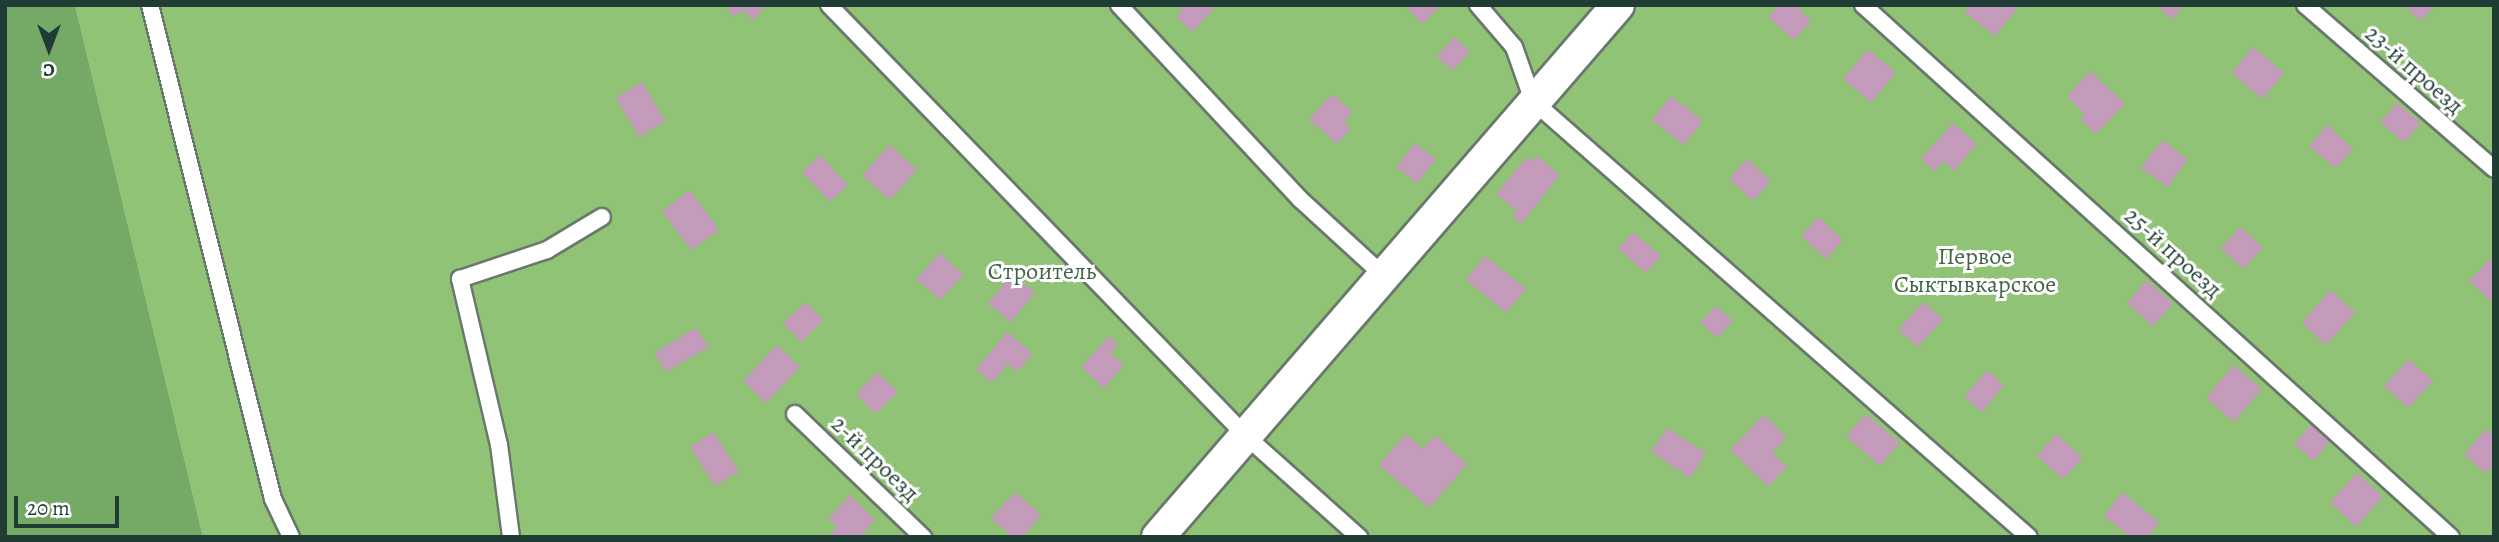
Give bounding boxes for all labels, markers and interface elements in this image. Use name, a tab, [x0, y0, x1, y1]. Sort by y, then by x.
north arrow	[14, 14, 84, 84]
street label: 23-й проезд	[2359, 20, 2469, 120]
text: С	[43, 57, 55, 83]
street label: 25-й проезд	[2118, 202, 2228, 304]
park label: Первое Сыктывкарское	[1894, 243, 2056, 299]
park label: Строитель	[988, 258, 1096, 286]
street label: 2-й проезд	[825, 410, 925, 508]
scale bar	[18, 482, 122, 526]
text: 20 m	[27, 494, 70, 522]

